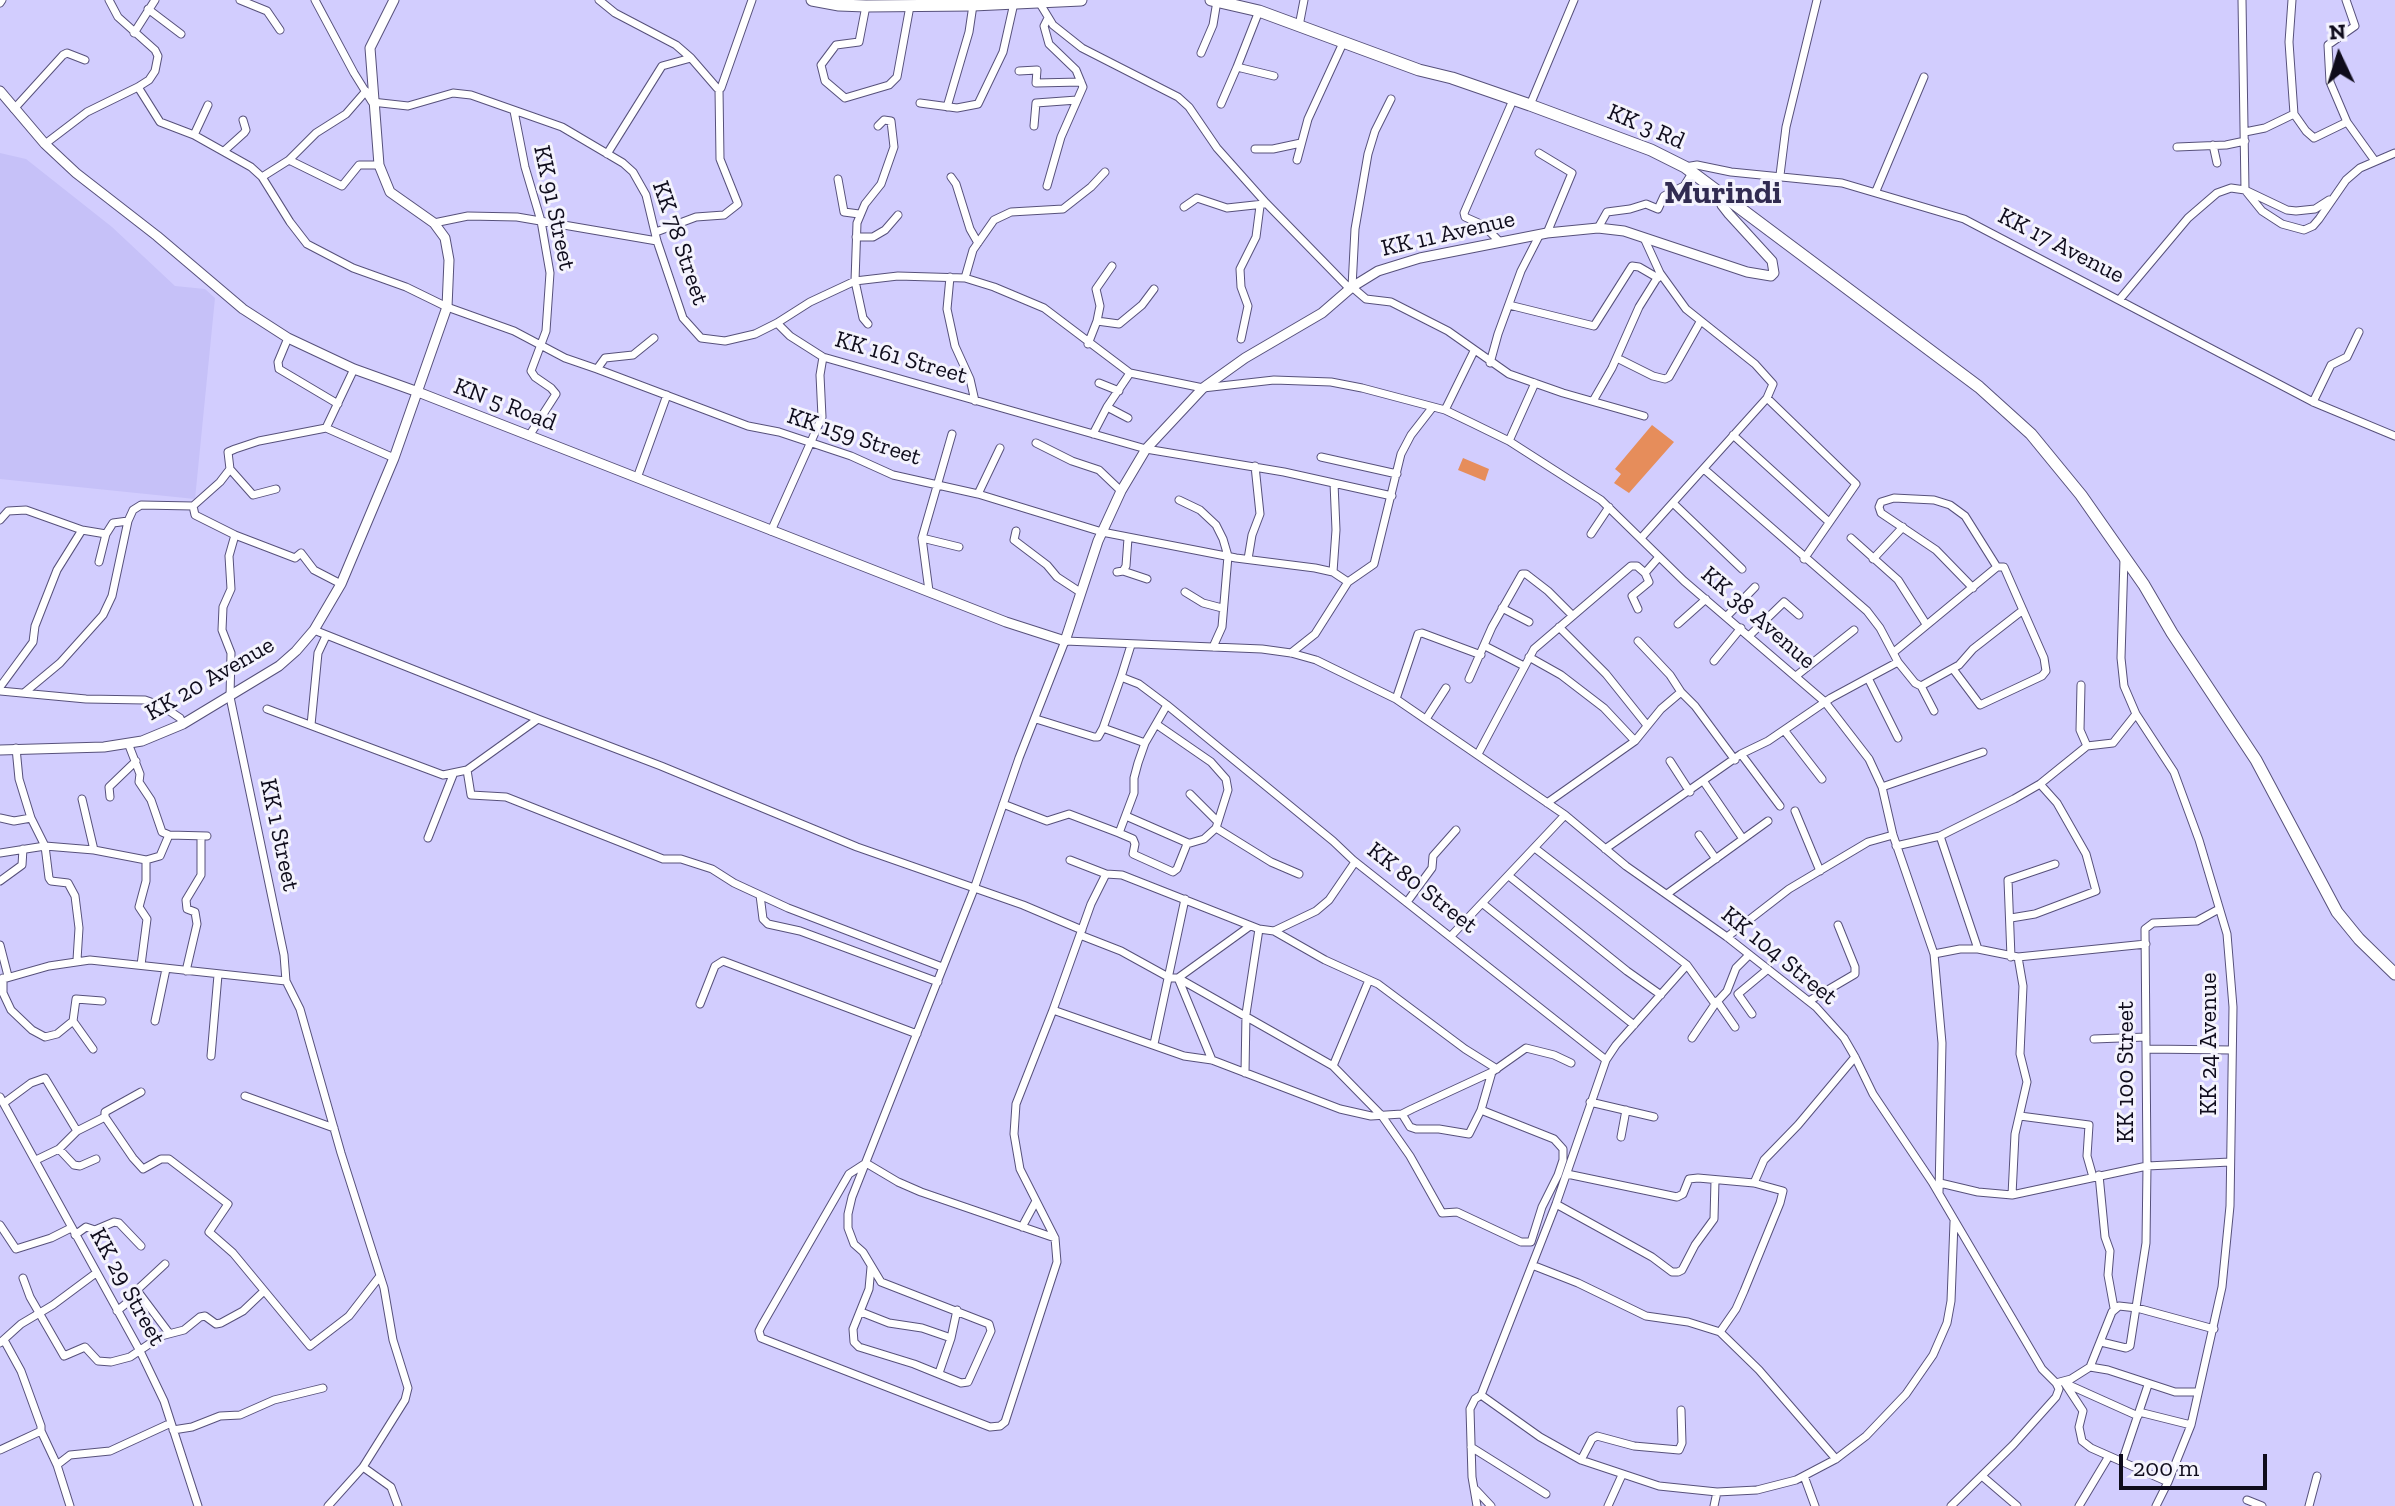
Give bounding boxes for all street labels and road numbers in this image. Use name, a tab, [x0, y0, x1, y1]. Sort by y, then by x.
street label: KK 3 Rd	[1603, 98, 1689, 156]
street label: KK 91 Street	[527, 143, 581, 273]
street label: KK 78 Street	[645, 177, 715, 309]
street label: KK 17 Avenue	[1993, 202, 2129, 290]
street label: KK 11 Avenue	[1378, 205, 1518, 263]
street label: KK 161 Street	[832, 325, 970, 391]
street label: KN 5 Road	[449, 372, 561, 438]
street label: KK 159 Street	[783, 402, 925, 472]
street label: KK 38 Avenue	[1695, 560, 1821, 676]
street label: KK 20 Avenue	[140, 631, 280, 727]
street label: KK 1 Street	[253, 776, 305, 894]
street label: KK 80 Street	[1361, 836, 1483, 940]
street label: KK 104 Street	[1715, 900, 1843, 1012]
street label: KK 24 Avenue	[2195, 972, 2223, 1116]
street label: KK 100 Street	[2112, 1001, 2140, 1143]
street label: KK 29 Street	[83, 1223, 171, 1351]

